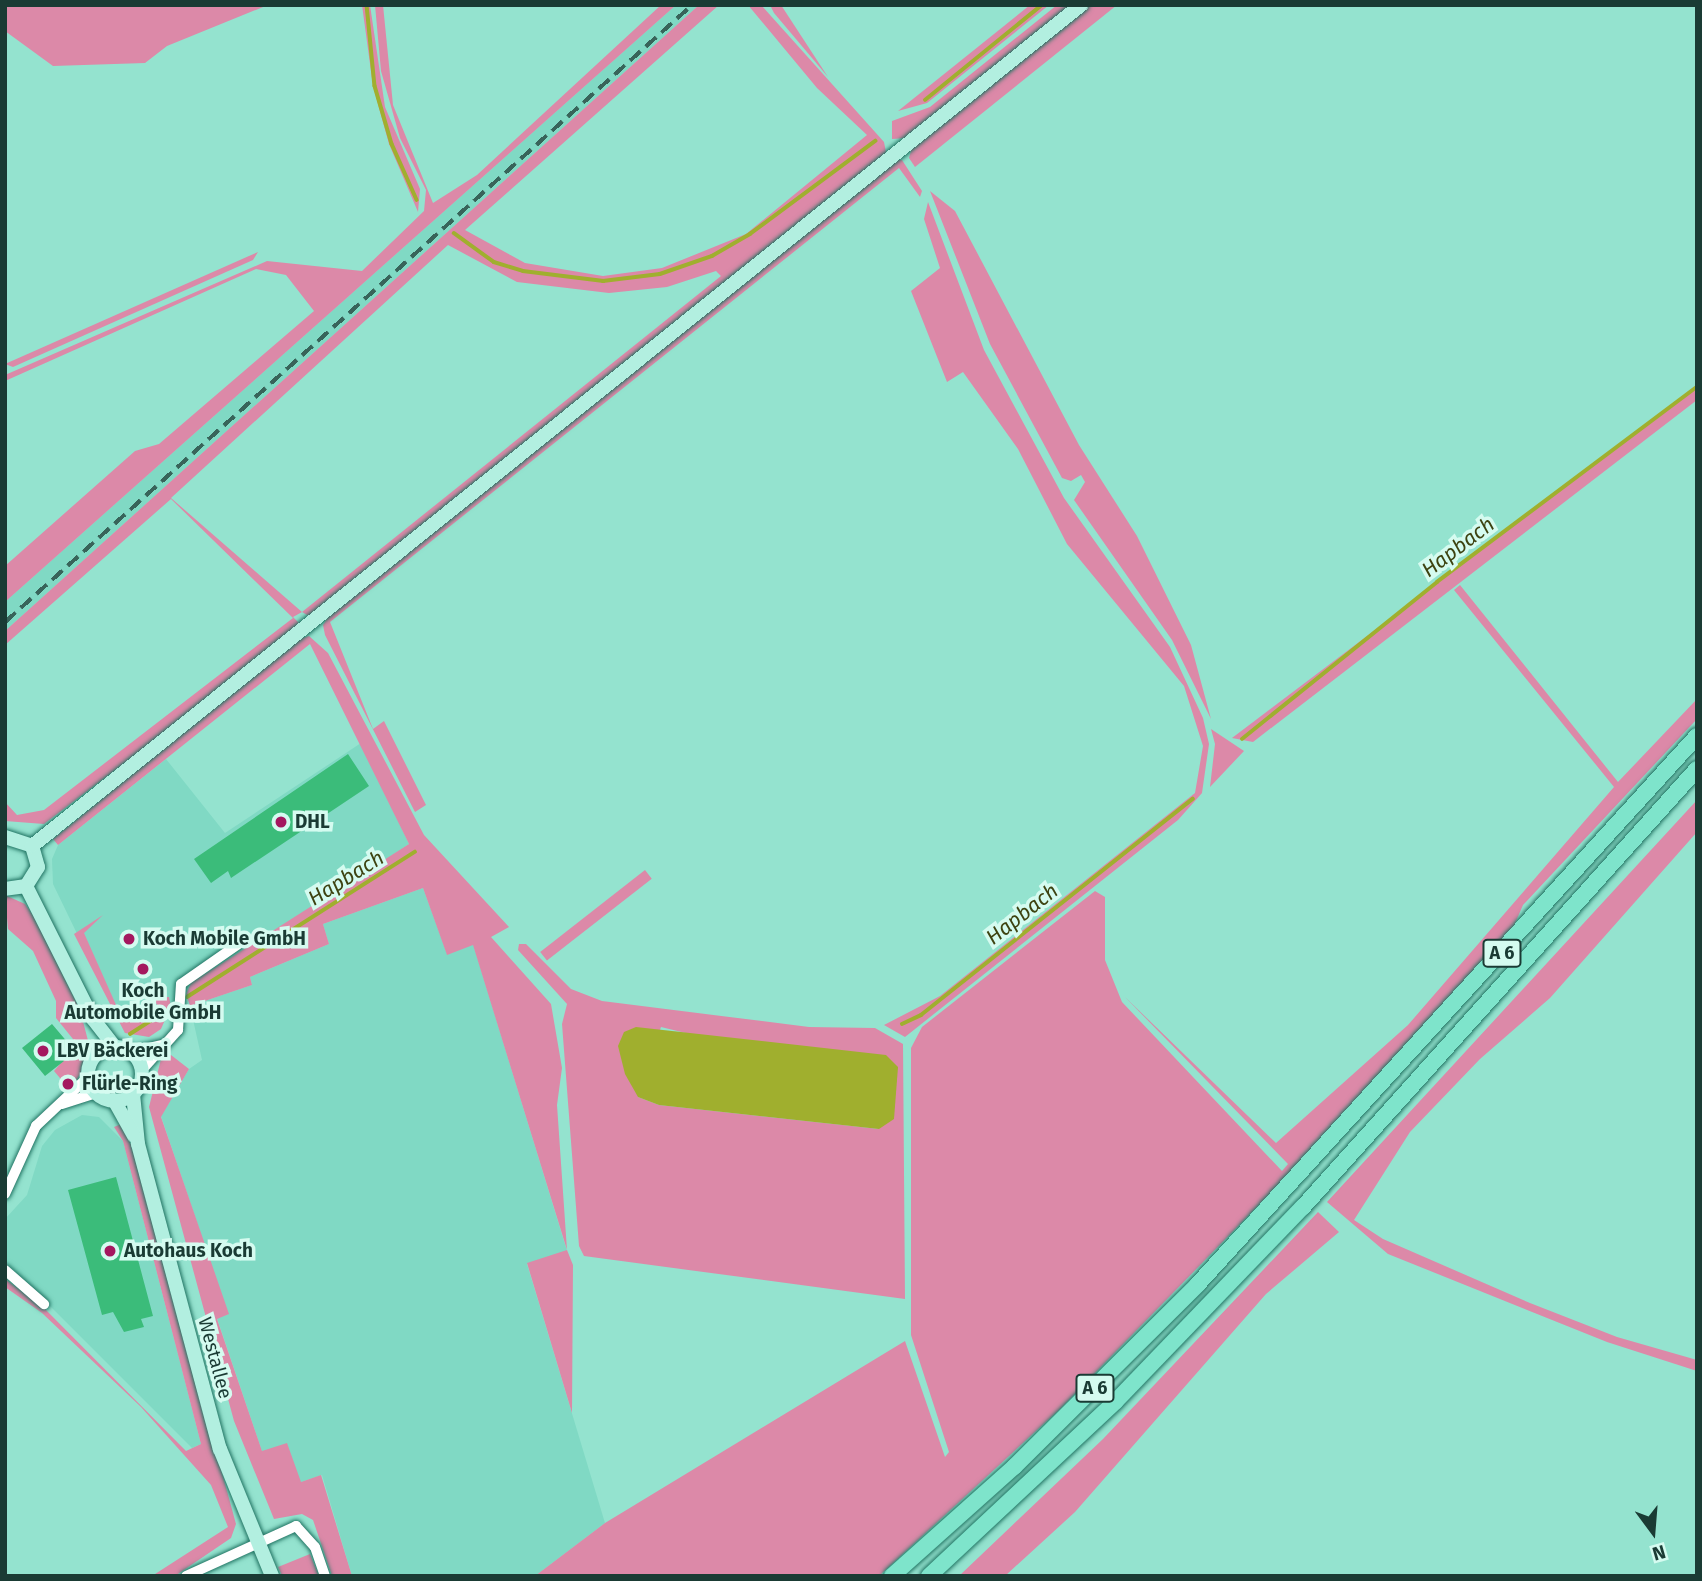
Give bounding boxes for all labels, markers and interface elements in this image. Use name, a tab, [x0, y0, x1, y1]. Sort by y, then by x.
water label: Hapbach	[1417, 512, 1499, 582]
place label: DHL	[295, 811, 330, 833]
marker: DHL	[273, 814, 289, 830]
water label: Hapbach	[304, 845, 388, 911]
water label: Hapbach	[981, 878, 1063, 950]
place label: Koch Mobile GmbH	[143, 928, 306, 950]
marker: Koch Mobile GmbH	[121, 931, 137, 947]
road number: A 6	[1481, 938, 1523, 968]
marker: Koch Automobile GmbH	[135, 961, 151, 977]
place label: Koch Automobile GmbH	[65, 980, 221, 1024]
place label: LBV Bäckerei	[57, 1040, 168, 1062]
marker: LBV Bäckerei	[35, 1043, 51, 1059]
place label: Flürle-Ring	[82, 1073, 177, 1095]
marker: Flürle-Ring	[60, 1076, 76, 1092]
place label: Autohaus Koch	[124, 1240, 253, 1262]
marker: Autohaus Koch	[102, 1243, 118, 1259]
street label: Westallee	[193, 1315, 237, 1401]
road number: A 6	[1074, 1373, 1116, 1402]
north arrow	[1618, 1497, 1688, 1567]
text: N	[1650, 1540, 1668, 1565]

